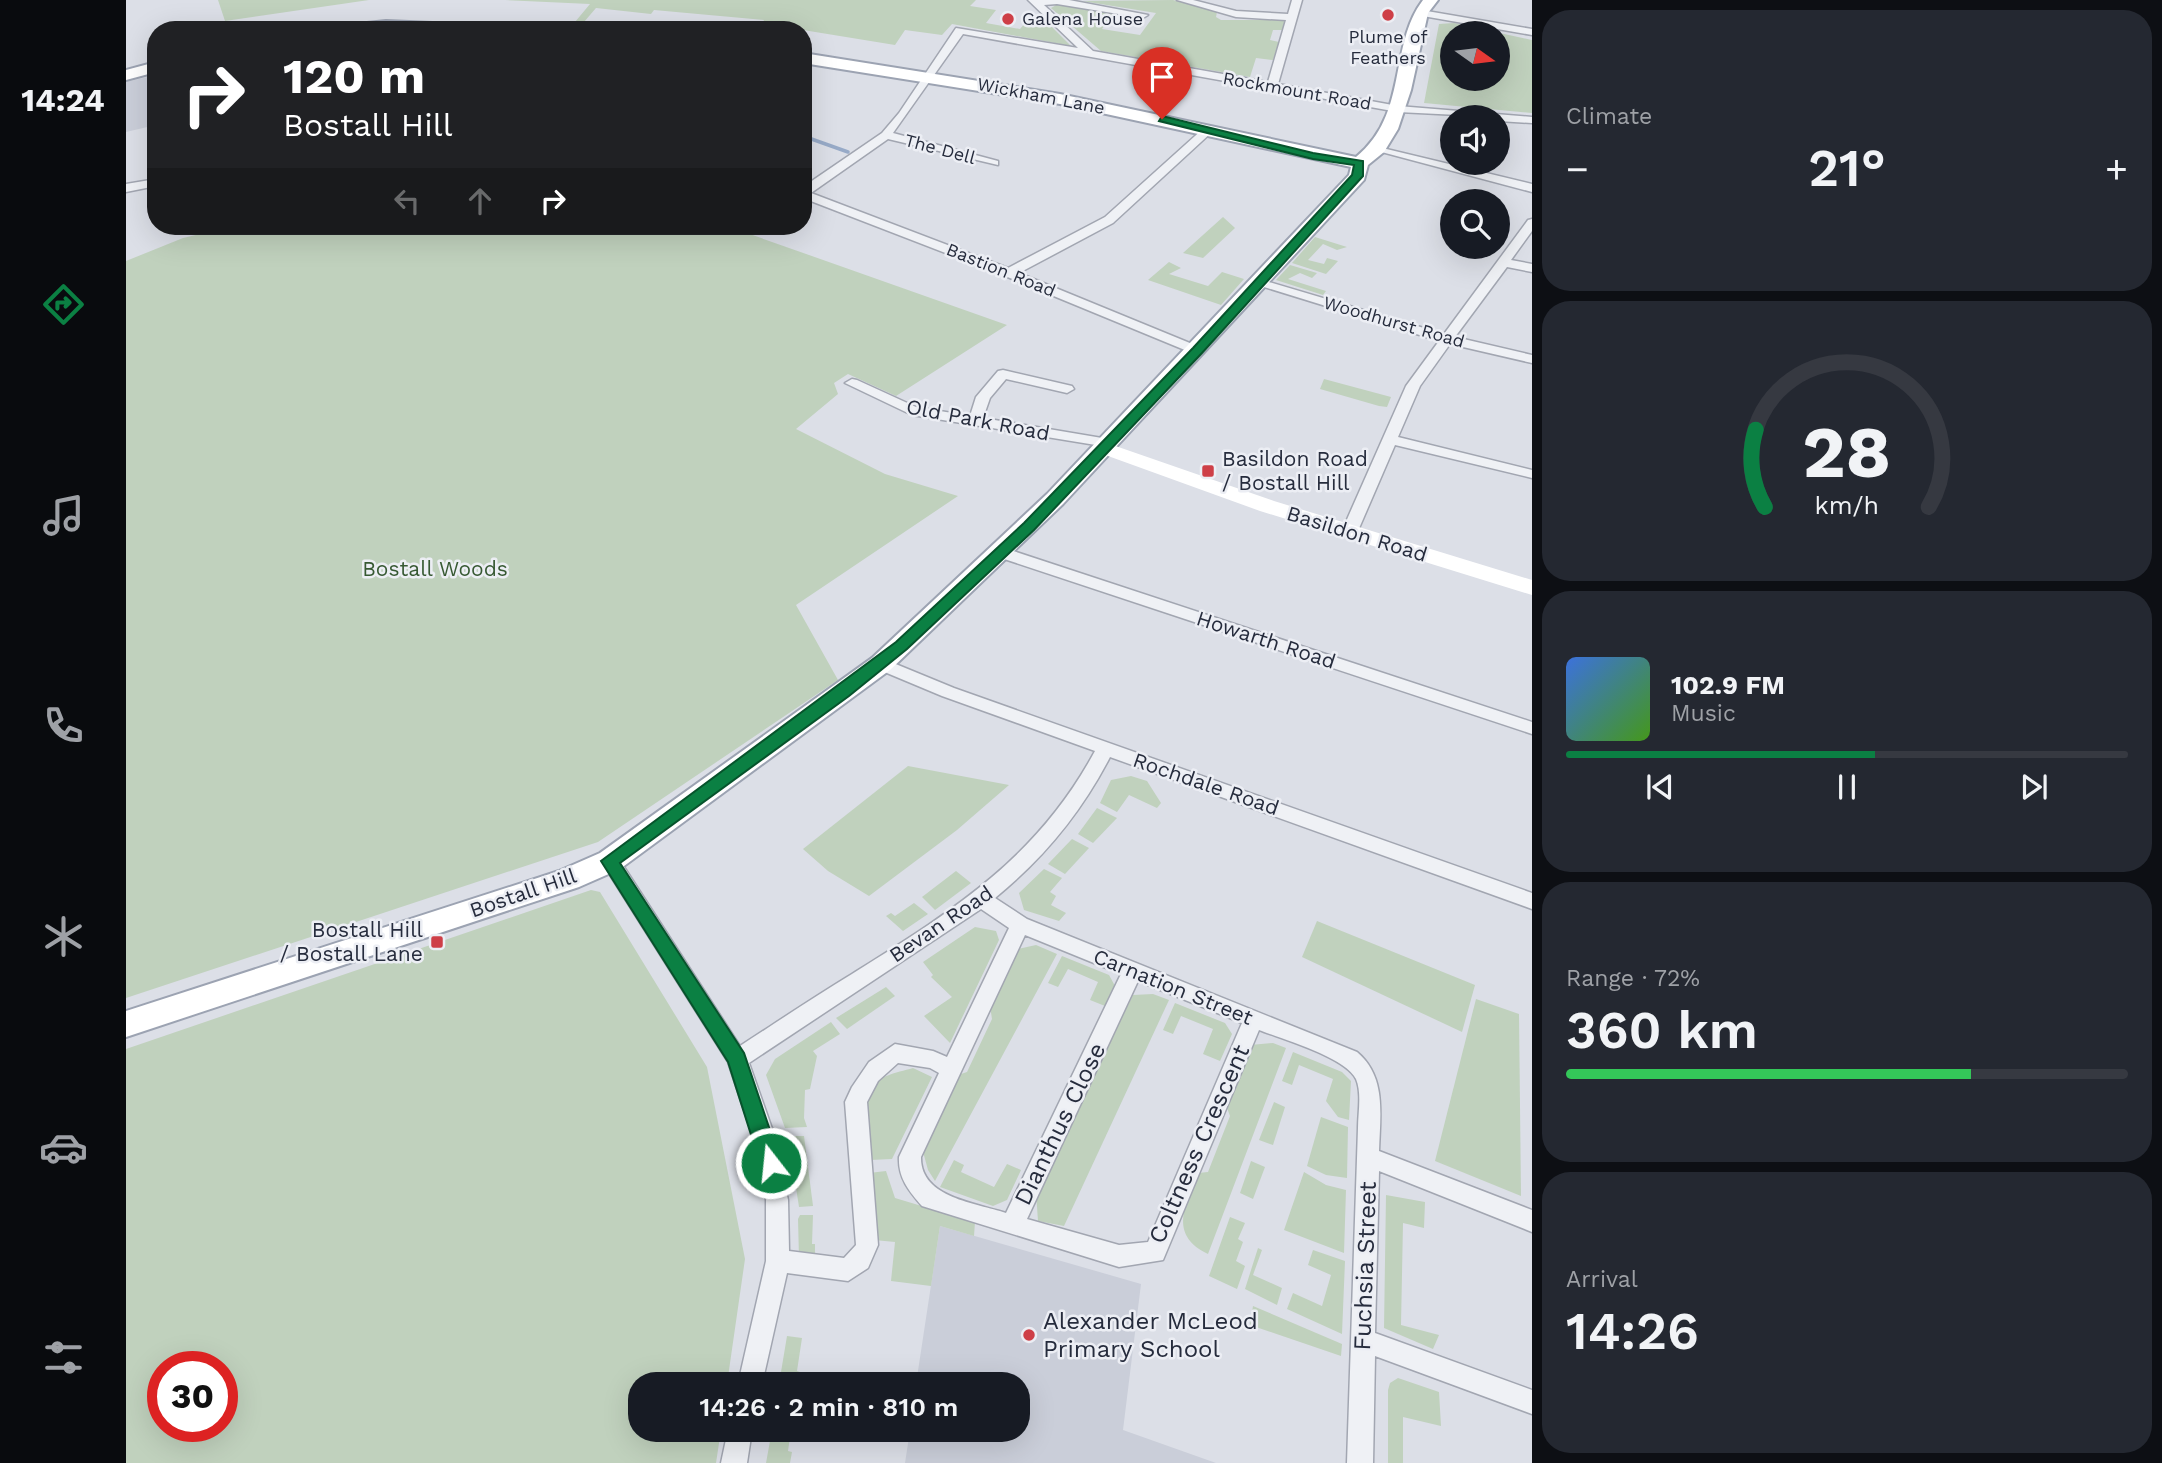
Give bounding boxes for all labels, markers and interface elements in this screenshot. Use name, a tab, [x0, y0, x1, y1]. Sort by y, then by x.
marker: Plume of Feathers	[1380, 7, 1396, 23]
place label: Galena House	[1022, 8, 1143, 29]
marker: Galena House	[1000, 11, 1016, 27]
north arrow	[1440, 21, 1510, 91]
map controls	[1440, 21, 1510, 259]
place label: Plume of Feathers	[1349, 26, 1427, 68]
text: 120 m	[283, 47, 425, 105]
pin	[1132, 47, 1192, 119]
icon: right	[168, 49, 259, 140]
icon: arrive	[1143, 58, 1181, 96]
street label: Rockmount Road	[1221, 67, 1373, 114]
street label: Wickham Lane	[976, 73, 1107, 118]
text: 14:24	[21, 81, 105, 119]
text: Climate	[1566, 103, 1652, 130]
button: sound	[1440, 105, 1510, 175]
text: Bostall Hill	[283, 106, 452, 144]
street label: The Dell	[902, 129, 978, 168]
text: 21°	[1808, 138, 1886, 199]
text: −	[1566, 147, 1589, 191]
text: +	[2105, 147, 2128, 191]
icon: left	[388, 182, 426, 220]
icon: ahead	[461, 182, 499, 220]
icon: right	[534, 182, 572, 220]
button: search	[1440, 189, 1510, 259]
street label: Bastion Road	[944, 238, 1059, 301]
icon: directions	[39, 280, 88, 329]
street label: Woodhurst Road	[1321, 291, 1467, 352]
street label: Old Park Road	[904, 393, 1052, 446]
text: 28	[1802, 409, 1892, 495]
place label: Basildon Road / Bostall Hill	[1222, 446, 1368, 495]
marker: Basildon Road / Bostall Hill	[1200, 463, 1216, 479]
icon: music	[39, 491, 88, 540]
text: km/h	[1815, 491, 1879, 520]
street label: Basildon Road	[1284, 500, 1431, 567]
park label: Bostall Woods	[362, 556, 508, 581]
street label: Howarth Road	[1193, 605, 1339, 674]
text: 102.9 FM	[1671, 670, 1785, 700]
text: Music	[1671, 700, 1736, 727]
icon: phone	[39, 701, 88, 750]
street label: Rochdale Road	[1130, 747, 1283, 820]
icon: previous	[1641, 768, 1679, 806]
icon: pause	[1828, 768, 1866, 806]
icon: next	[2015, 768, 2053, 806]
street label: Bostall Hill	[466, 862, 580, 922]
street label: Bevan Road	[884, 880, 997, 967]
icon: climate	[39, 912, 88, 961]
place label: Bostall Hill / Bostall Lane	[280, 917, 424, 966]
marker: Bostall Hill / Bostall Lane	[429, 934, 445, 950]
street label: Carnation Street	[1090, 943, 1257, 1030]
text: Range · 72%	[1566, 965, 1700, 992]
text: 360 km	[1566, 1000, 1758, 1061]
street label: Dianthus Close	[1009, 1038, 1111, 1210]
street label: Coltness Crescent	[1143, 1040, 1255, 1248]
icon: car	[39, 1123, 88, 1172]
position arrow	[734, 1126, 808, 1200]
street label: Fuchsia Street	[1348, 1181, 1382, 1351]
text: Arrival	[1566, 1266, 1638, 1293]
text: 14:26	[1566, 1301, 1699, 1362]
place label: Alexander McLeod Primary School	[1043, 1307, 1258, 1363]
marker: Alexander McLeod Primary School	[1021, 1327, 1037, 1343]
icon: filters	[39, 1333, 88, 1382]
speed limit sign: 30	[147, 1351, 238, 1442]
text: 14:26 · 2 min · 810 m	[700, 1392, 958, 1422]

